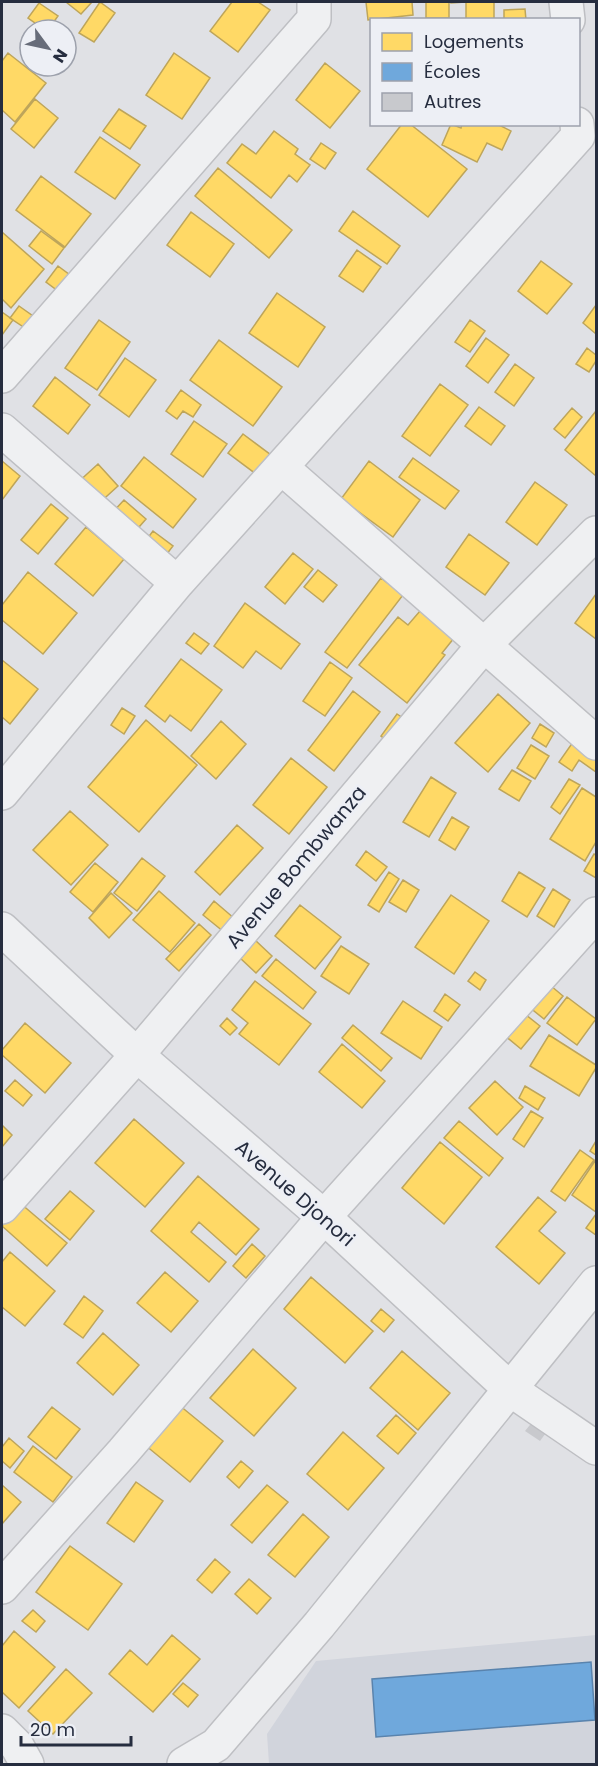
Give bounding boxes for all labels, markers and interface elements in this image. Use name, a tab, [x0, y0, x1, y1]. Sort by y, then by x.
north arrow	[18, 18, 78, 78]
legend	[370, 18, 580, 126]
text: Logements	[424, 29, 524, 54]
text: N	[47, 45, 73, 67]
text: Écoles	[424, 59, 481, 84]
text: Autres	[424, 89, 481, 114]
street label: Avenue Bombwanza	[219, 779, 373, 955]
street label: Avenue Djonori	[229, 1133, 361, 1253]
scale bar	[21, 1709, 130, 1747]
text: 20 m	[30, 1717, 75, 1742]

